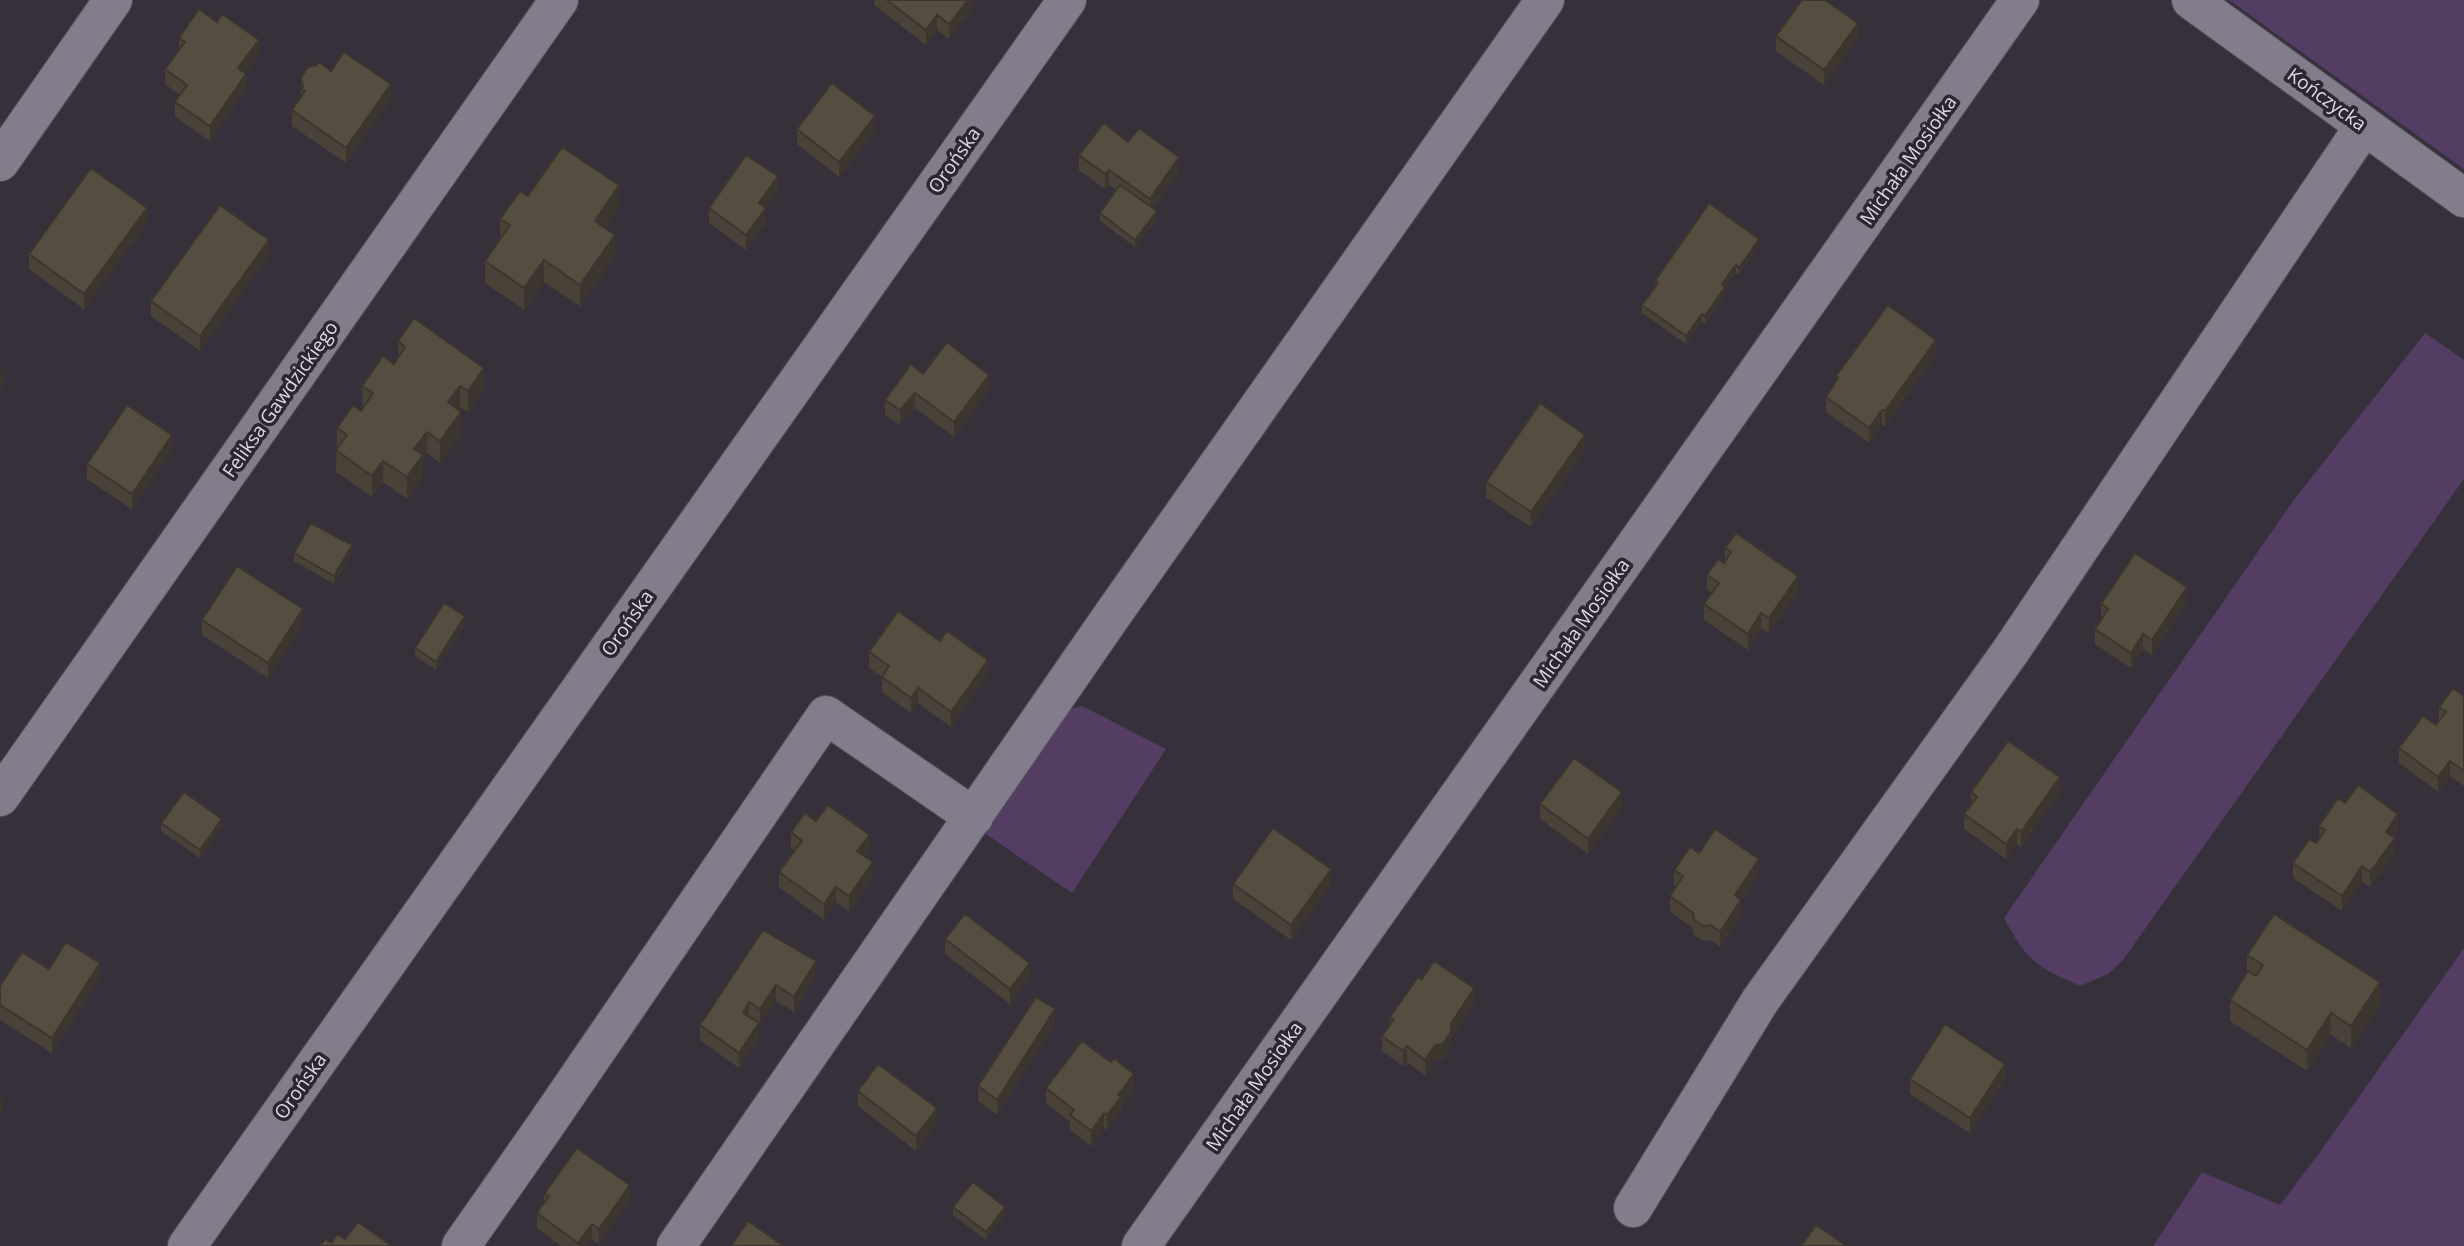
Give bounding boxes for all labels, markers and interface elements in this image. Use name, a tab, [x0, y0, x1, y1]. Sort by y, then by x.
street label: Kończycka	[2282, 61, 2372, 137]
street label: Michała Mosiołka	[1854, 90, 1962, 230]
street label: Orońska	[922, 122, 986, 198]
street label: Feliksa Gawdzickiego	[216, 316, 344, 482]
street label: Michała Mosiołka	[1527, 553, 1635, 693]
street label: Orońska	[595, 585, 659, 661]
street label: Michała Mosiołka	[1200, 1016, 1308, 1156]
street label: Orońska	[268, 1048, 332, 1124]

